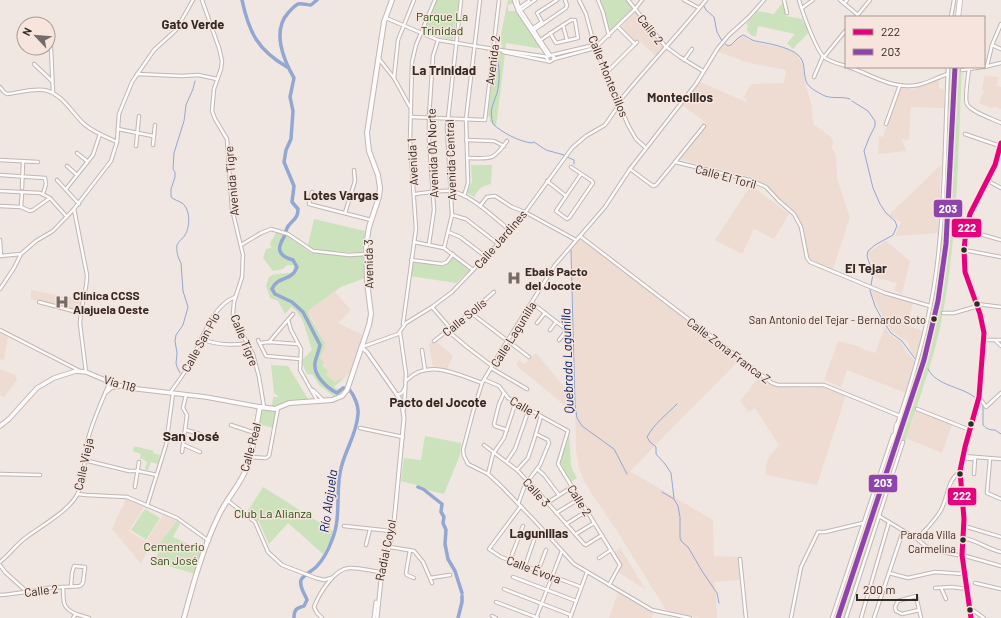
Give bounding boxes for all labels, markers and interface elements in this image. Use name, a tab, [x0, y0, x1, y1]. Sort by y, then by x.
park label: Parque La Trinidad	[416, 9, 468, 37]
street label: Calle 2	[635, 11, 667, 47]
north arrow	[16, 16, 56, 56]
district label: Gato Verde	[162, 16, 224, 32]
legend	[845, 16, 985, 68]
text: 222	[881, 24, 900, 38]
text: N	[19, 25, 34, 38]
street label: Calle Montecillos	[586, 33, 632, 119]
street label: Avenida 2	[482, 34, 502, 86]
text: 203	[881, 44, 900, 58]
district label: La Trinidad	[412, 62, 476, 78]
district label: Montecillos	[647, 89, 713, 105]
street label: Avenida 0A Norte	[423, 108, 441, 198]
street label: Avenida Central	[442, 119, 458, 201]
street label: Avenida 1	[404, 138, 420, 186]
street label: Avenida Tigre	[221, 145, 241, 217]
street label: Calle El Toril	[694, 161, 758, 191]
district label: Lotes Vargas	[304, 187, 379, 203]
line badge: 203	[933, 199, 963, 218]
text: 203	[939, 202, 957, 215]
street label: Calle Jardines	[471, 207, 529, 271]
line badge: 222	[951, 218, 982, 238]
text: 222	[958, 221, 976, 234]
street label: Avenida 3	[361, 239, 375, 289]
unlabelled marker	[959, 245, 969, 255]
district label: El Tejar	[845, 260, 887, 276]
place label: Ebais Pacto del Jocote	[525, 264, 588, 292]
hospital icon: Ebais Pacto del Jocote	[506, 270, 522, 286]
place label: Clínica CCSS Alajuela Oeste	[73, 288, 150, 316]
hospital icon: Clínica CCSS Alajuela Oeste	[54, 294, 70, 310]
street label: Calle Solís	[439, 295, 489, 339]
street label: Calle Lagunilla	[487, 299, 539, 369]
unlabelled marker	[972, 299, 982, 309]
water label: Quebrada Lagunilla	[557, 308, 577, 414]
street label: Calle San Pío	[178, 310, 222, 374]
street label: Calle Tigre	[228, 312, 262, 368]
place label: San Antonio del Tejar - Bernardo Soto	[749, 313, 926, 326]
street label: Calle Zona Franca Z	[685, 314, 773, 386]
marker: San Antonio del Tejar - Bernardo Soto	[929, 314, 939, 324]
street label: Vía 118	[102, 372, 138, 394]
street label: Calle 1	[508, 393, 542, 421]
district label: Pacto del Jocote	[389, 394, 487, 410]
unlabelled marker	[966, 419, 976, 429]
street label: Calle Real	[237, 421, 263, 473]
district label: San José	[163, 427, 220, 444]
street label: Calle Vieja	[71, 437, 95, 491]
water label: Río Alajuela	[316, 468, 340, 534]
unlabelled marker	[955, 469, 965, 479]
line badge: 203	[868, 474, 898, 493]
street label: Calle 3	[520, 475, 554, 509]
text: 203	[874, 476, 892, 489]
street label: Calle 2	[565, 482, 595, 518]
line badge: 222	[947, 487, 977, 506]
text: 222	[953, 489, 971, 502]
park label: Club La Alianza	[234, 506, 312, 520]
street label: Radial Coyol	[372, 518, 398, 582]
district label: Lagunillas	[510, 525, 569, 541]
place label: Parada Villa Carmelina	[901, 528, 956, 555]
marker: Parada Villa Carmelina	[958, 535, 968, 545]
park label: Cementerio San José	[144, 539, 204, 567]
street label: Calle Évora	[505, 552, 563, 586]
scale bar	[857, 576, 917, 602]
street label: Calle 2	[23, 581, 59, 599]
text: 200 m	[863, 582, 895, 596]
unlabelled marker	[965, 605, 975, 615]

